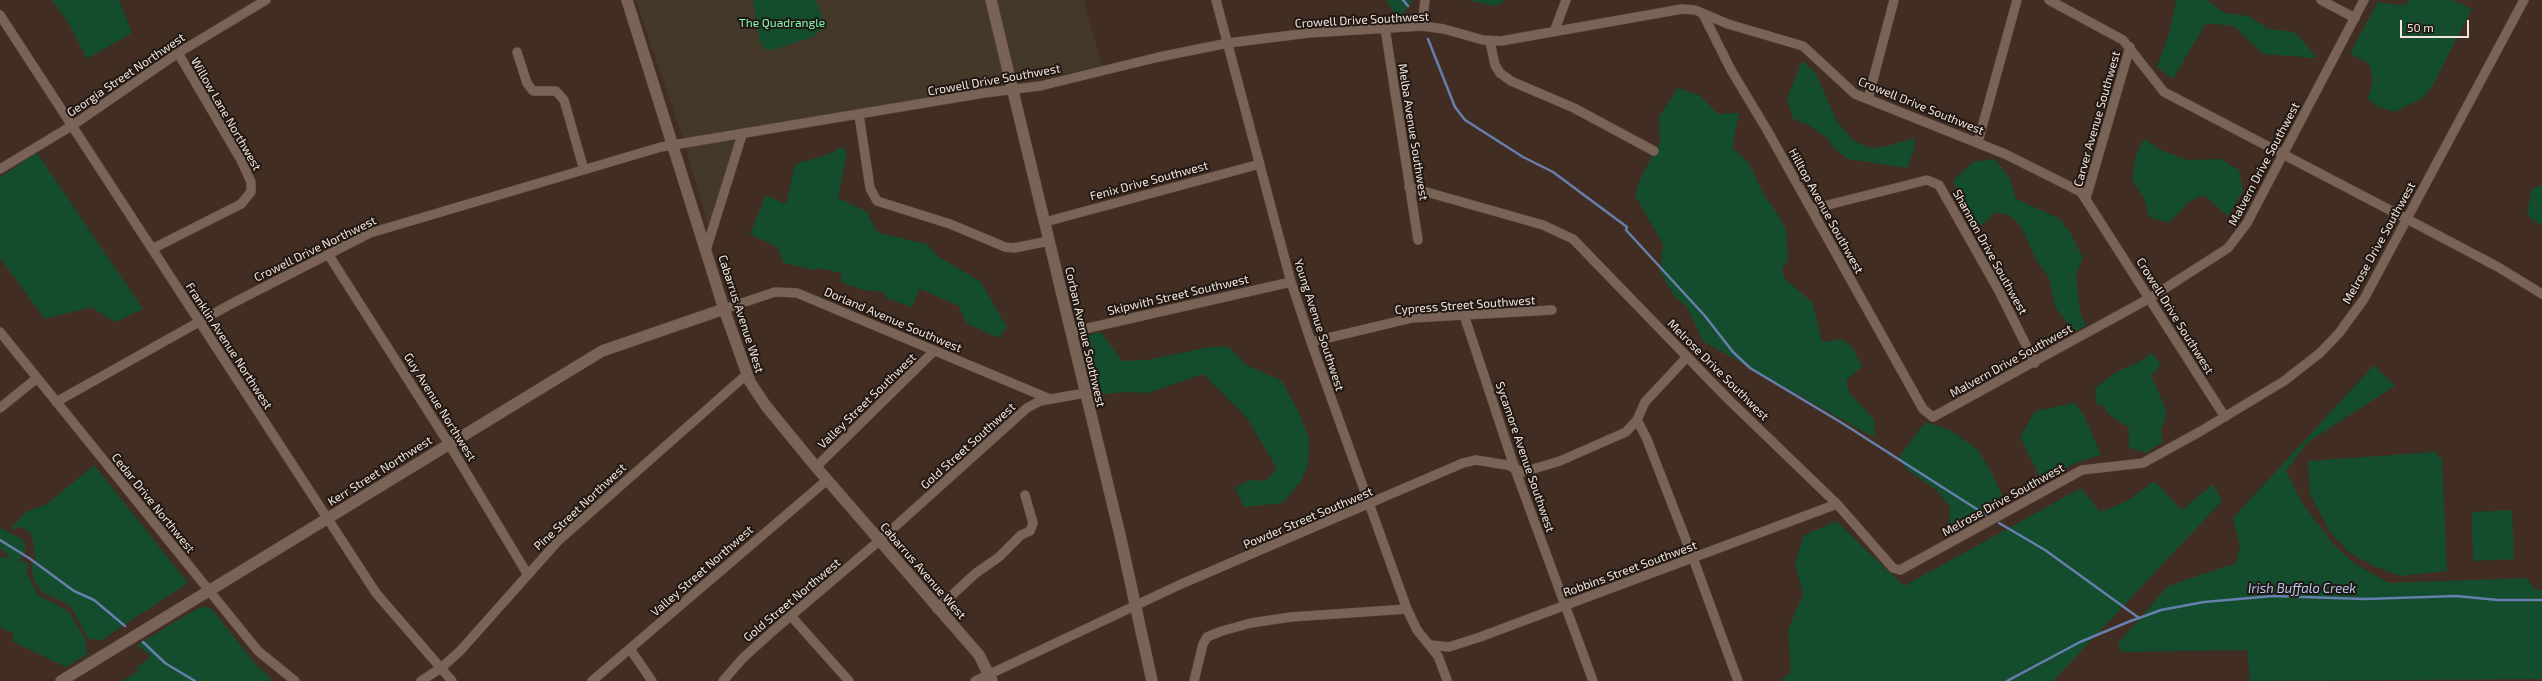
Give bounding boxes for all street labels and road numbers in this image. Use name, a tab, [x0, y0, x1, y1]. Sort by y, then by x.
street label: Crowell Drive Southwest	[1294, 9, 1430, 31]
street label: Georgia Street Northwest	[64, 30, 188, 120]
street label: Carver Avenue Southwest	[2071, 50, 2123, 188]
street label: Willow Lane Northwest	[188, 55, 264, 173]
street label: Crowell Drive Southwest	[927, 61, 1061, 99]
street label: Melba Avenue Southwest	[1395, 63, 1431, 201]
street label: Crowell Drive Southwest	[1856, 74, 1986, 138]
street label: Malvern Drive Southwest	[2225, 100, 2303, 228]
street label: Hilltop Avenue Southwest	[1786, 146, 1866, 276]
street label: Fenix Drive Southwest	[1088, 158, 1210, 204]
street label: Melrose Drive Southwest	[2339, 179, 2419, 307]
street label: Shannon Drive Southwest	[1950, 187, 2030, 317]
street label: Crowell Drive Northwest	[252, 213, 378, 285]
street label: Cabarrus Avenue West	[715, 253, 767, 375]
street label: Crowell Drive Southwest	[2133, 255, 2217, 377]
street label: Young Avenue Southwest	[1291, 257, 1347, 393]
street label: Corban Avenue Southwest	[1062, 266, 1108, 408]
street label: Skipwith Street Southwest	[1106, 272, 1250, 318]
street label: Franklin Avenue Northwest	[183, 280, 275, 412]
street label: Dorland Avenue Southwest	[822, 284, 964, 356]
street label: Cypress Street Southwest	[1394, 293, 1536, 317]
street label: Melrose Drive Southwest	[1664, 316, 1772, 424]
street label: Malvern Drive Southwest	[1947, 321, 2075, 401]
street label: Guy Avenue Northwest	[401, 350, 479, 464]
street label: Valley Street Southwest	[815, 350, 919, 452]
street label: Sycamore Avenue Southwest	[1492, 380, 1558, 534]
street label: Gold Street Southwest	[918, 400, 1018, 492]
street label: Kerr Street Northwest	[325, 433, 435, 509]
street label: Cedar Drive Northwest	[108, 450, 198, 556]
street label: Melrose Drive Southwest	[1939, 460, 2067, 540]
street label: Pine Street Northwest	[531, 461, 629, 553]
street label: Powder Street Southwest	[1241, 484, 1375, 552]
street label: Cabarrus Avenue West	[877, 520, 969, 622]
street label: Valley Street Northwest	[648, 523, 756, 619]
street label: Robbins Street Southwest	[1561, 538, 1699, 600]
street label: Gold Street Northwest	[741, 555, 843, 645]

